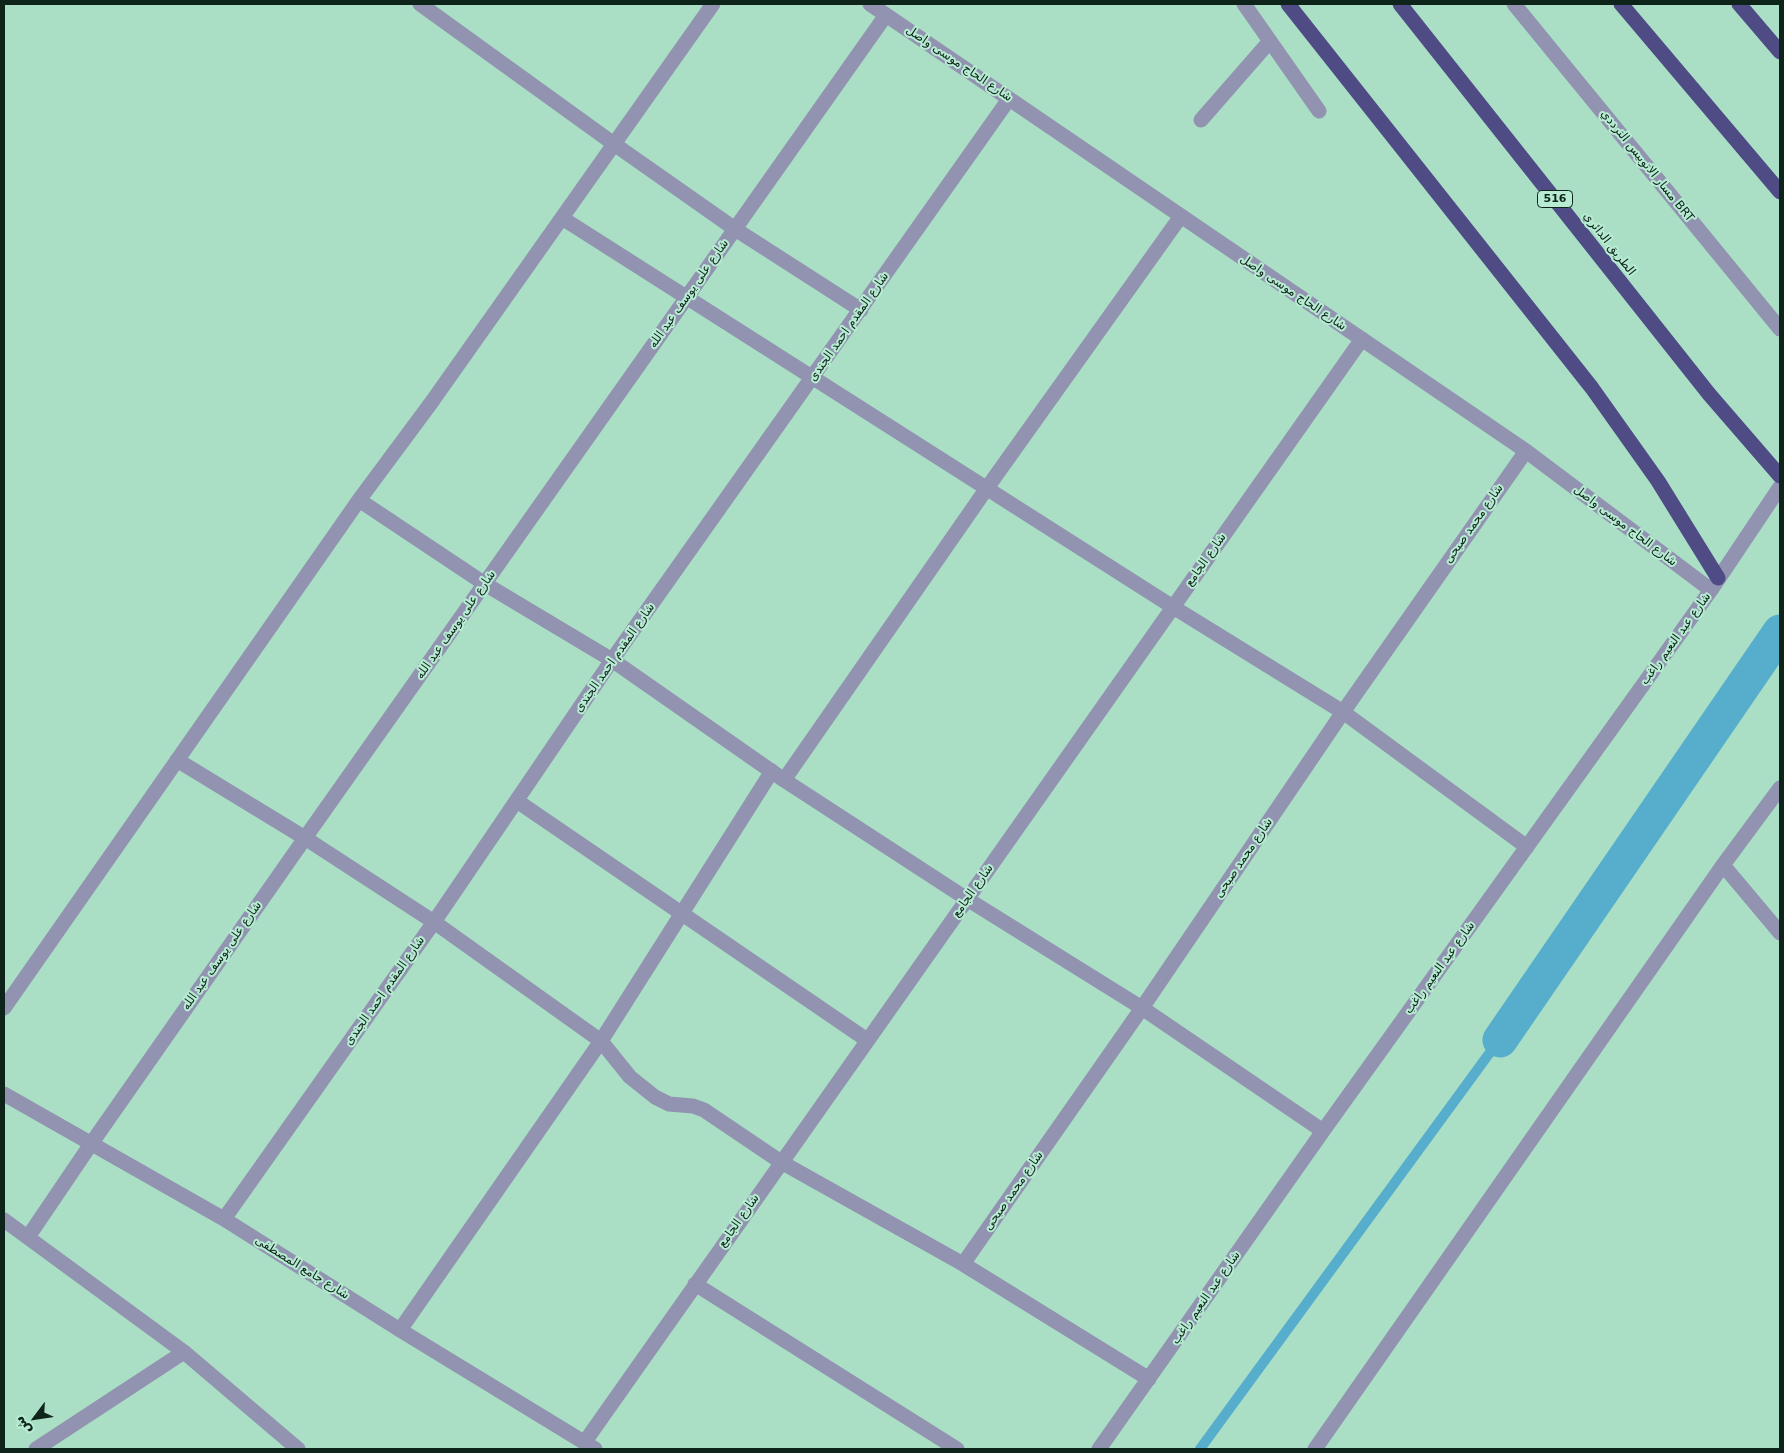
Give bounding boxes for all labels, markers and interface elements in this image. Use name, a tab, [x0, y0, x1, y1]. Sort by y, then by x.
street label: شارع الحاج موسى واصل	[903, 23, 1015, 105]
street label: مسار الاتوبيس الترددي BRT	[1597, 107, 1697, 225]
road number: 516	[1538, 190, 1572, 208]
street label: الطريق الدائري	[1580, 209, 1638, 279]
street label: شارع على يوسف عبد الله	[646, 237, 732, 351]
street label: شارع الحاج موسى واصل	[1237, 252, 1349, 334]
street label: شارع المقدم احمد الجندى	[806, 270, 892, 384]
street label: شارع محمد صبحى	[1441, 482, 1507, 566]
street label: شارع الحاج موسى واصل	[1571, 483, 1679, 569]
street label: شارع الجامع	[1182, 531, 1230, 589]
street label: شارع على يوسف عبد الله	[413, 568, 499, 682]
street label: شارع عبد النعيم راغب	[1638, 590, 1714, 688]
street label: شارع المقدم احمد الجندى	[572, 601, 658, 715]
street label: شارع محمد صبحى	[1212, 815, 1276, 901]
street label: شارع الجامع	[949, 862, 997, 920]
street label: شارع على يوسف عبد الله	[179, 899, 265, 1013]
street label: شارع عبد النعيم راغب	[1402, 919, 1478, 1017]
street label: شارع المقدم احمد الجندى	[342, 934, 428, 1048]
street label: شارع محمد صبحى	[981, 1149, 1047, 1233]
street label: شارع الجامع	[715, 1192, 763, 1250]
street label: شارع جامع المصطفى	[252, 1233, 352, 1303]
street label: شارع عبد النعيم راغب	[1168, 1249, 1244, 1347]
north arrow	[10, 1393, 60, 1443]
text: ش	[10, 1413, 34, 1438]

